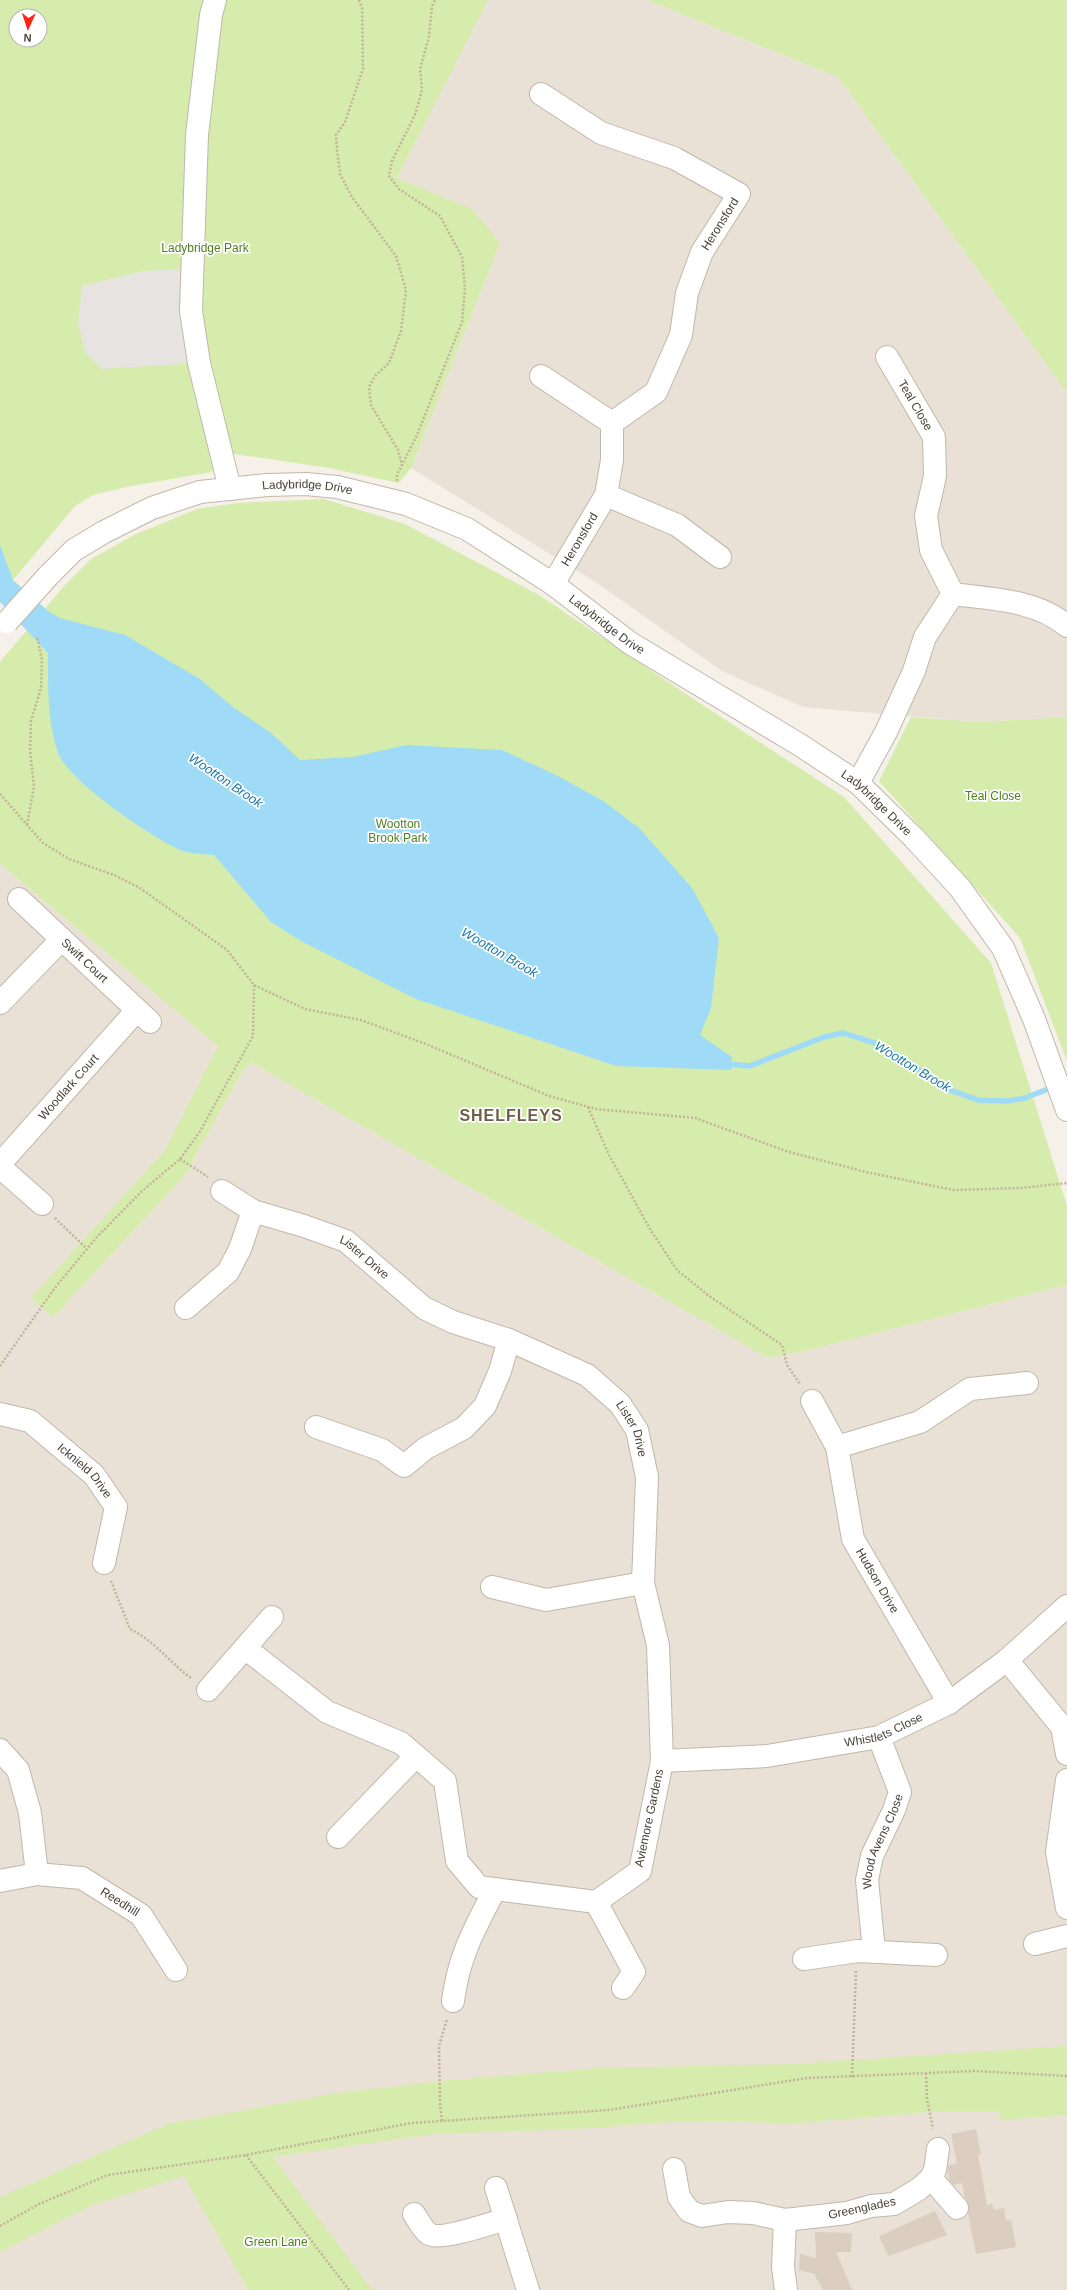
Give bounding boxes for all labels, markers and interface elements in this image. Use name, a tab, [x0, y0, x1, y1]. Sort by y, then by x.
north arrow	[8, 8, 48, 48]
text: N	[23, 32, 32, 44]
street label: Heronsford	[698, 195, 742, 253]
park label: Ladybridge Park	[161, 241, 250, 255]
street label: Teal Close	[895, 378, 936, 433]
street label: Ladybridge Drive	[261, 477, 354, 498]
street label: Heronsford	[558, 510, 601, 568]
street label: Ladybridge Drive	[566, 592, 647, 657]
water label: Wootton Brook	[186, 750, 267, 812]
street label: Ladybridge Drive	[839, 767, 915, 839]
park label: Teal Close	[965, 789, 1021, 803]
park label: Wootton Brook Park	[368, 817, 429, 845]
water label: Wootton Brook	[459, 924, 542, 981]
street label: Swift Court	[58, 935, 111, 986]
water label: Wootton Brook	[872, 1038, 955, 1096]
street label: Woodlark Court	[36, 1051, 102, 1123]
district label: SHELFLEYS	[459, 1107, 563, 1124]
street label: Lister Drive	[338, 1232, 392, 1282]
street label: Lister Drive	[613, 1398, 650, 1459]
street label: Icknield Drive	[55, 1440, 115, 1501]
street label: Hudson Drive	[853, 1546, 902, 1616]
street label: Whistlets Close	[843, 1710, 925, 1750]
street label: Aviemore Gardens	[632, 1768, 666, 1868]
street label: Wood Avens Close	[860, 1792, 906, 1890]
street label: Reedhill	[98, 1884, 142, 1919]
street label: Greenglades	[827, 2194, 897, 2222]
park label: Green Lane	[244, 2235, 308, 2249]

